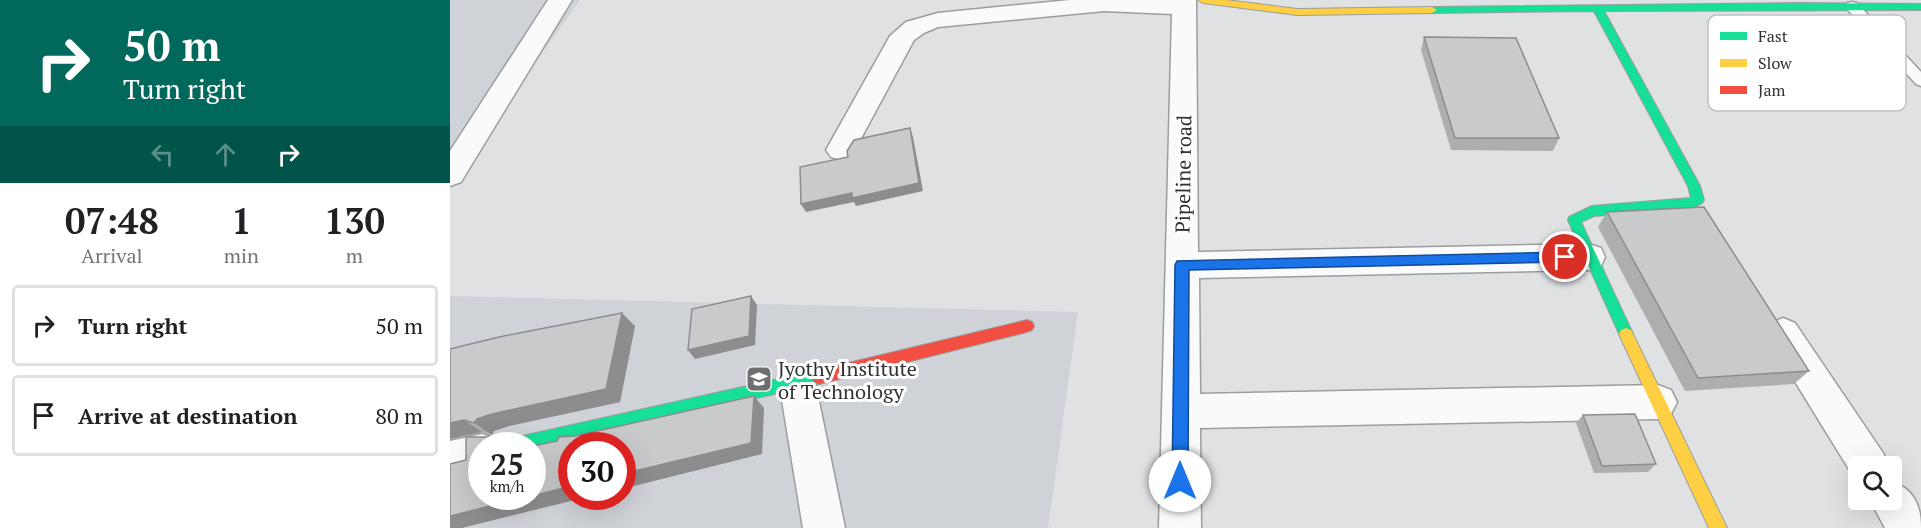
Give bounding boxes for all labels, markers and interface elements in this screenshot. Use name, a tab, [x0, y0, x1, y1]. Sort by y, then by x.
legend	[1708, 15, 1906, 111]
text: 50 m	[123, 17, 221, 73]
icon: right	[24, 24, 102, 102]
text: Fast	[1758, 25, 1788, 47]
text: Slow	[1758, 52, 1792, 74]
text: Turn right	[123, 71, 246, 107]
text: Jam	[1758, 79, 1786, 101]
street label: Pipeline road	[1168, 115, 1198, 233]
icon: left	[146, 138, 179, 171]
icon: ahead	[209, 138, 242, 171]
icon: right	[272, 138, 305, 171]
text: 07:48	[65, 197, 159, 244]
text: 1	[231, 197, 252, 244]
text: 130	[324, 197, 385, 244]
pin	[1539, 231, 1590, 282]
icon: arrive	[1548, 240, 1581, 273]
text: Arrival	[81, 242, 143, 269]
text: min	[224, 242, 259, 269]
text: m	[346, 242, 363, 269]
icon: right	[27, 309, 60, 342]
text: Turn right	[78, 311, 187, 340]
text: 50 m	[375, 311, 423, 340]
place label: Jyothy Institute of Technology	[778, 355, 917, 405]
school or university icon: Jyothy Institute of Technology	[744, 364, 774, 394]
icon: arrive	[27, 399, 60, 432]
text: Arrive at destination	[78, 401, 297, 430]
text: 80 m	[375, 401, 423, 430]
speed limit sign: 30	[558, 432, 636, 510]
text: 25	[490, 444, 524, 484]
position arrow	[1148, 449, 1212, 513]
map controls	[1848, 456, 1902, 510]
button: search	[1848, 456, 1902, 510]
text: km/h	[490, 476, 524, 496]

